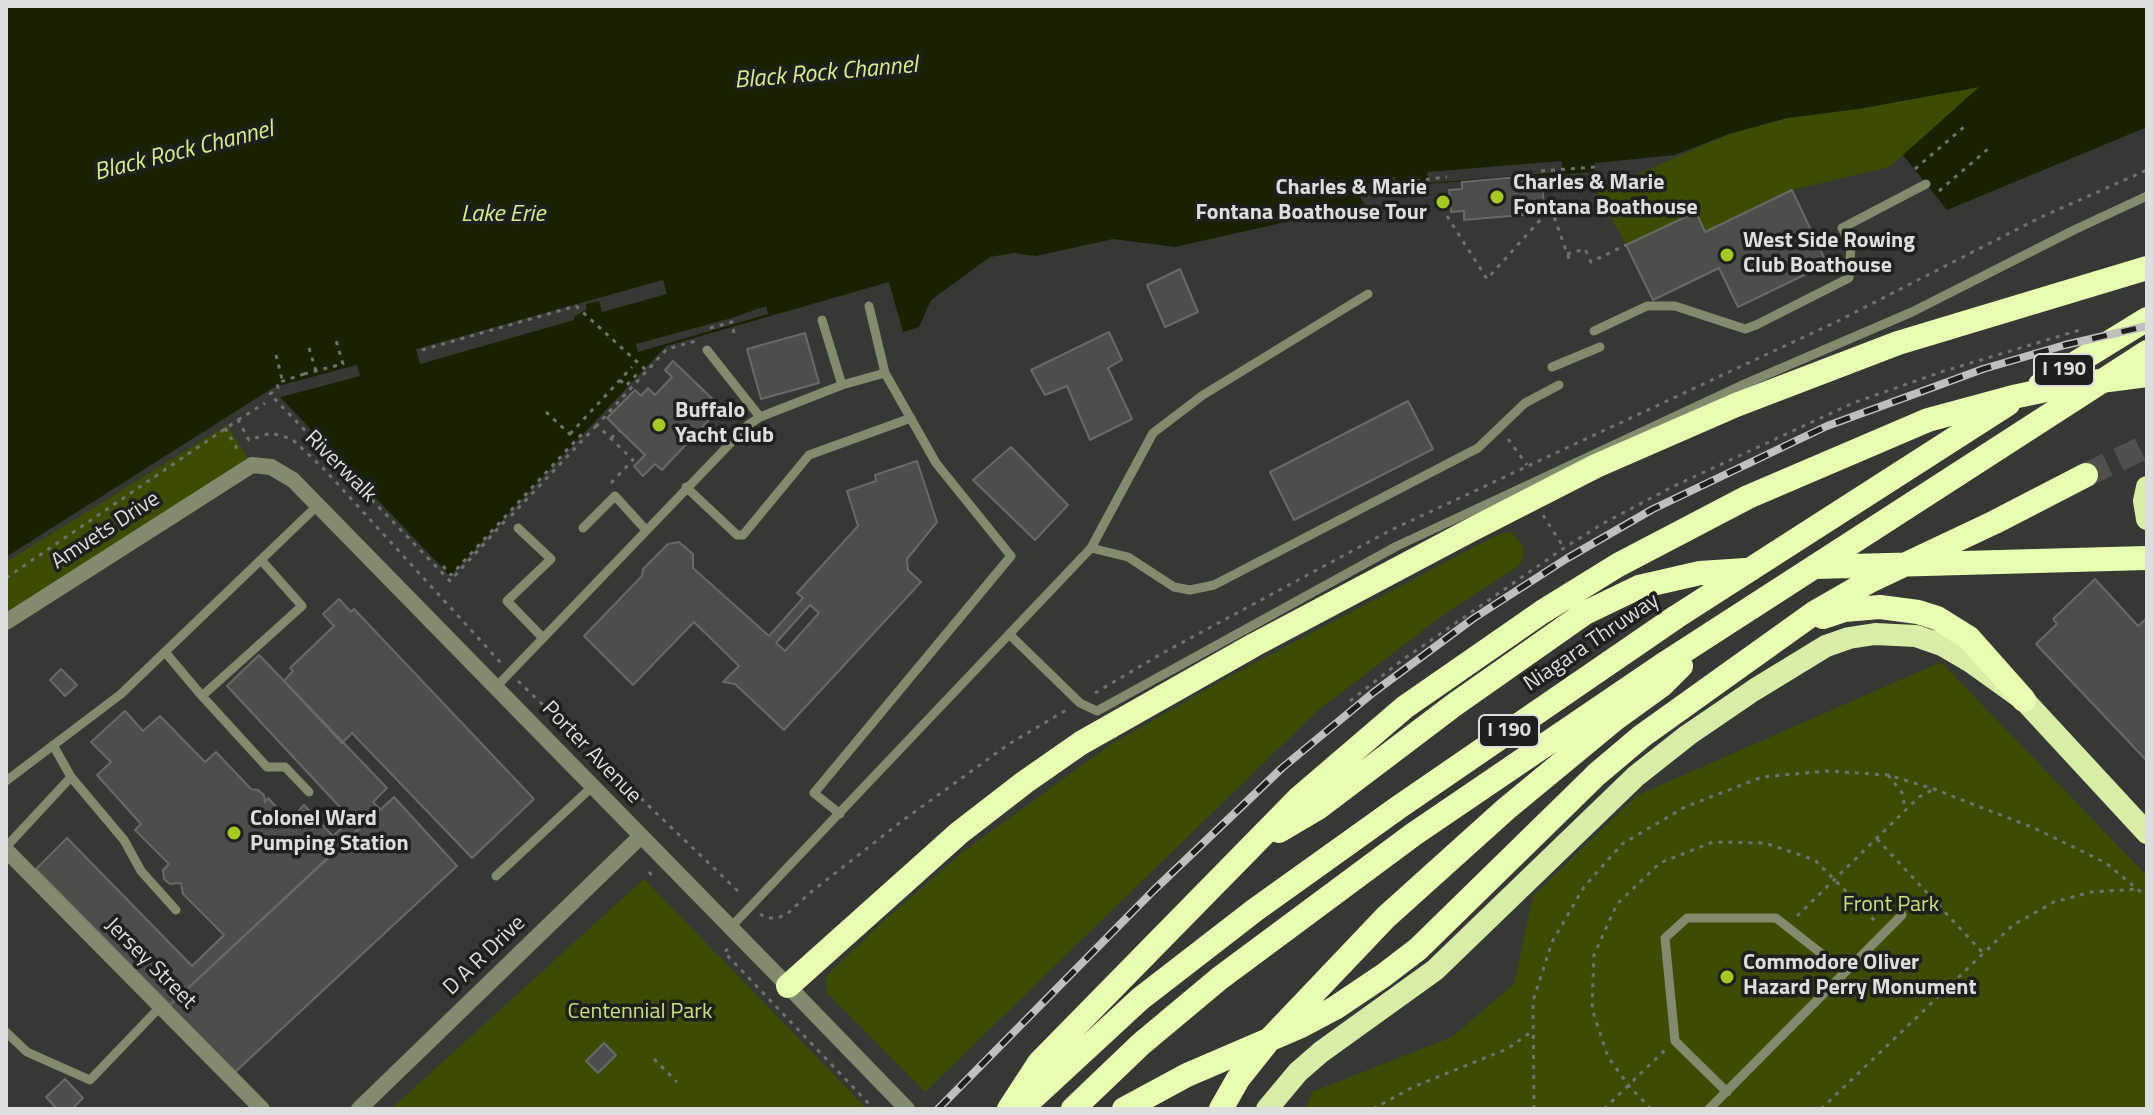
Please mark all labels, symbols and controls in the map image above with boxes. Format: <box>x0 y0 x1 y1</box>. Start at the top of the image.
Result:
water label: Black Rock Channel <box>733 52 919 96</box>
water label: Black Rock Channel <box>91 116 277 188</box>
place label: Charles & Marie Fontana Boathouse <box>1513 171 1698 222</box>
place label: Charles & Marie Fontana Boathouse Tour <box>1195 176 1427 228</box>
marker: Charles & Marie Fontana Boathouse <box>1488 188 1506 206</box>
marker: Charles & Marie Fontana Boathouse Tour <box>1434 193 1452 211</box>
water label: Lake Erie <box>461 201 545 229</box>
place label: West Side Rowing Club Boathouse <box>1743 229 1915 280</box>
marker: West Side Rowing Club Boathouse <box>1718 246 1736 264</box>
road number: I 190 <box>2034 354 2094 386</box>
place label: Buffalo Yacht Club <box>675 399 774 450</box>
marker: Buffalo Yacht Club <box>650 416 668 434</box>
street label: Riverwalk <box>299 426 381 508</box>
street label: Amvets Drive <box>47 486 165 576</box>
street label: Niagara Thruway <box>1519 588 1665 698</box>
street label: Porter Avenue <box>536 696 646 810</box>
road number: I 190 <box>1479 715 1539 747</box>
place label: Colonel Ward Pumping Station <box>250 807 409 858</box>
marker: Colonel Ward Pumping Station <box>225 824 243 842</box>
park label: Front Park <box>1843 893 1939 919</box>
street label: D A R Drive <box>439 911 531 1001</box>
street label: Jersey Street <box>99 913 201 1015</box>
place label: Commodore Oliver Hazard Perry Monument <box>1743 951 1976 1002</box>
marker: Commodore Oliver Hazard Perry Monument <box>1718 968 1736 986</box>
park label: Centennial Park <box>568 1000 712 1026</box>

